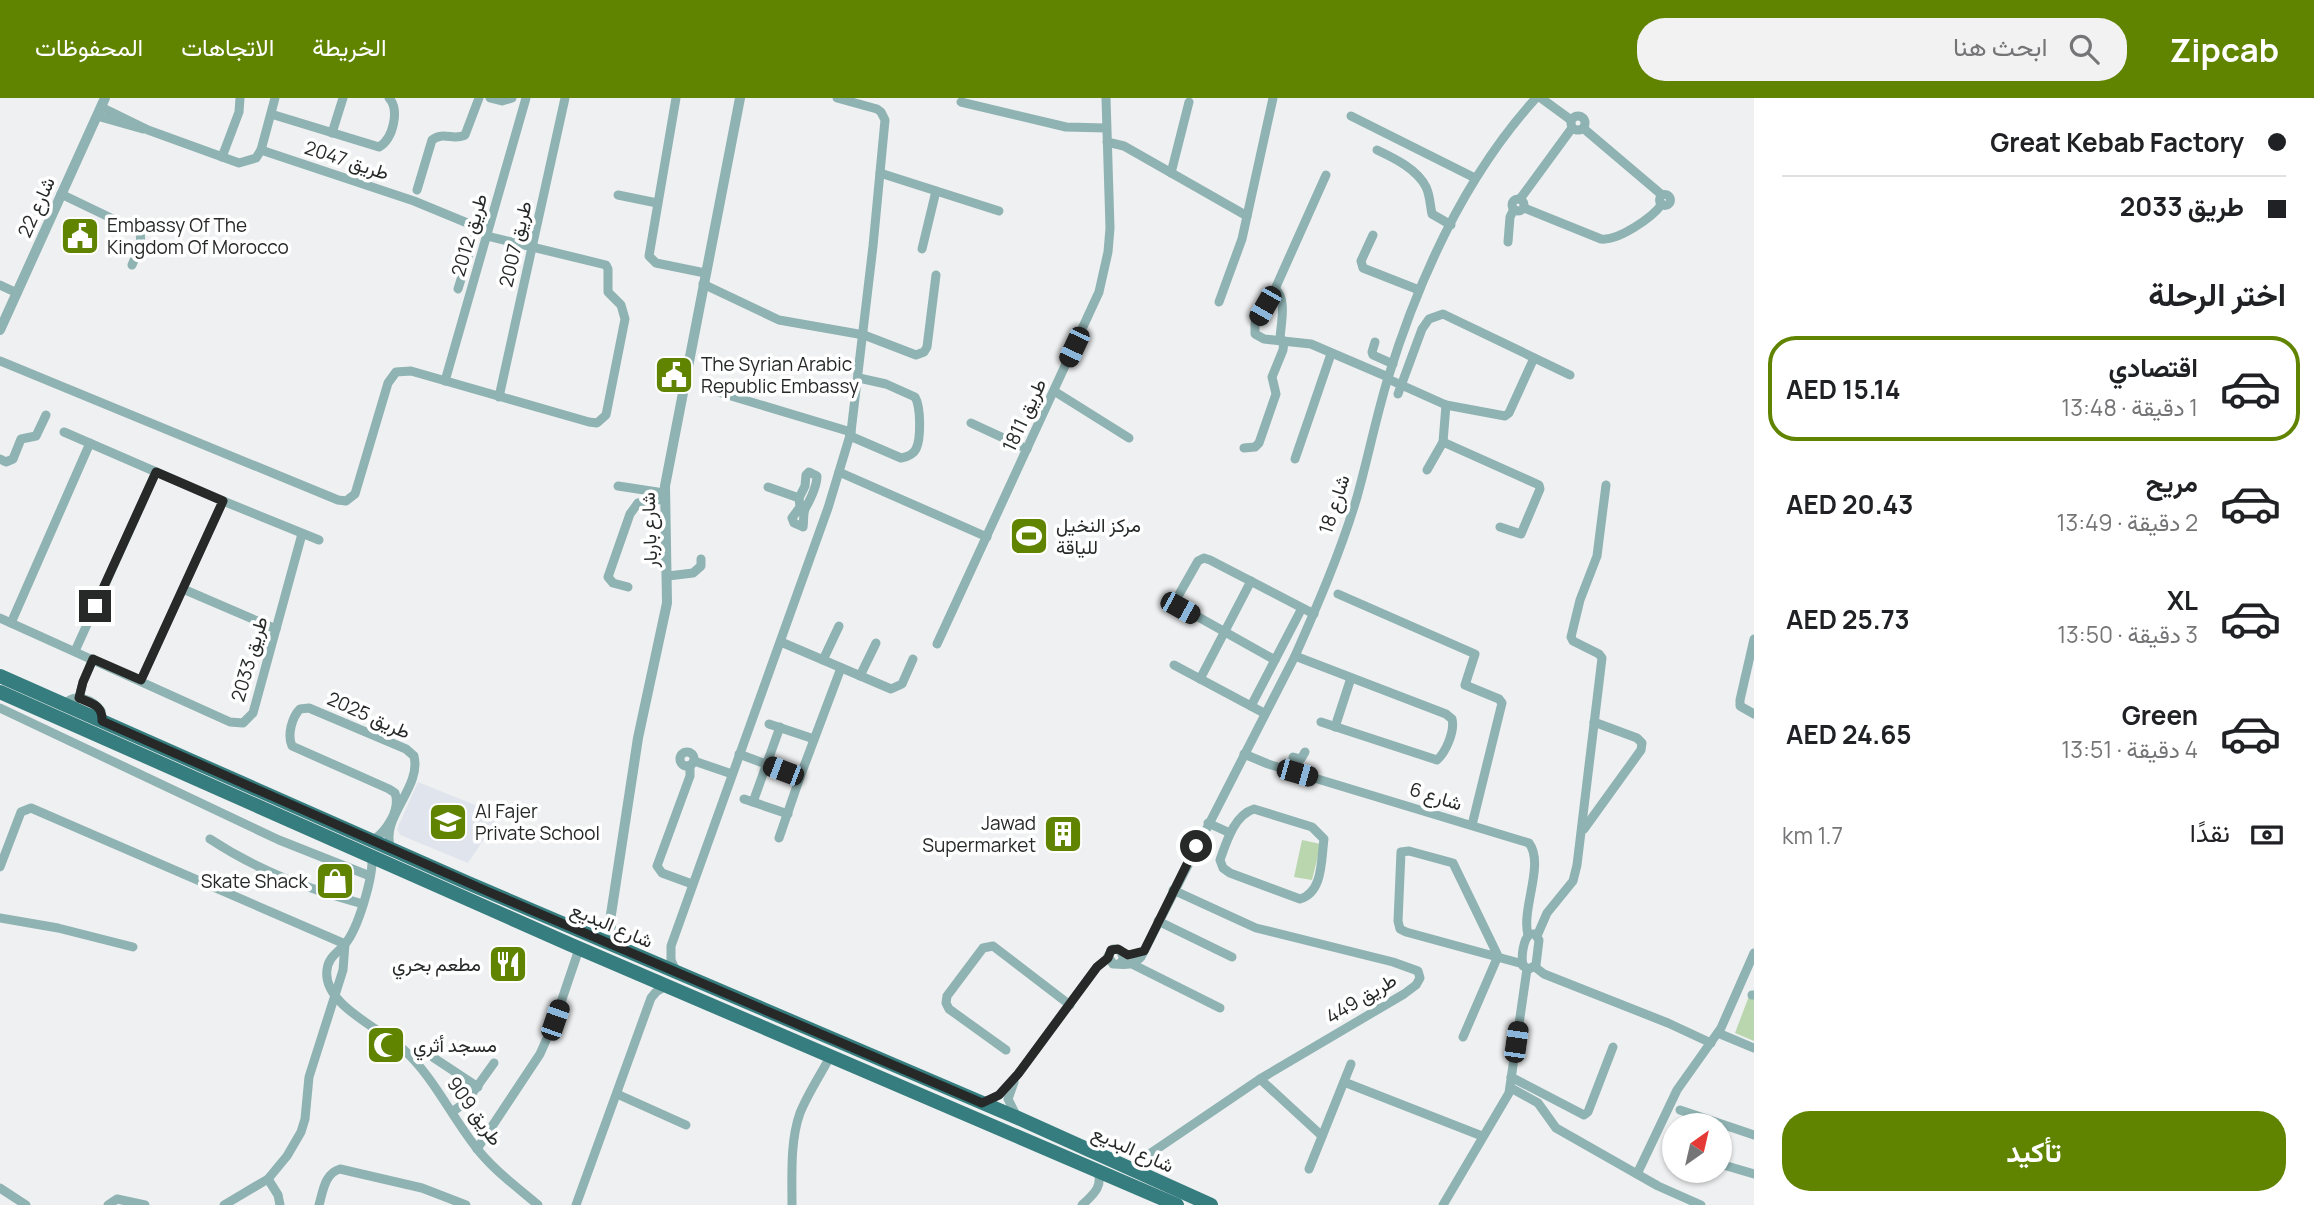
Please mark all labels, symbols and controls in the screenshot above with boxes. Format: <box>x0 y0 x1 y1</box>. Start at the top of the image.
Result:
search box <box>1637 18 2127 81</box>
text: Zipcab <box>2169 27 2279 72</box>
text: ابحث هنا <box>1953 28 2047 64</box>
text: المحفوظات <box>35 30 143 63</box>
text: الاتجاهات <box>181 30 274 63</box>
text: الخريطة <box>312 30 387 63</box>
icon: search <box>2065 30 2103 68</box>
text: Great Kebab Factory <box>1990 124 2244 160</box>
street label: طريق 2047 <box>301 134 393 186</box>
street label: شارع 22 <box>11 173 61 241</box>
text: طريق 2033 <box>2120 188 2244 224</box>
street label: طريق 2012 <box>445 191 493 279</box>
street label: طريق 2007 <box>492 198 538 290</box>
place label: Embassy Of The Kingdom Of Morocco <box>107 212 289 260</box>
public building icon: Embassy Of The Kingdom Of Morocco <box>59 215 101 257</box>
text: اختر الرحلة <box>2148 272 2286 316</box>
car <box>1246 283 1285 329</box>
car <box>1056 324 1093 370</box>
text: اقتصادي <box>2109 349 2198 385</box>
place label: The Syrian Arabic Republic Embassy <box>701 351 859 399</box>
public building icon: The Syrian Arabic Republic Embassy <box>653 354 695 396</box>
icon: car <box>2219 357 2282 420</box>
text: AED 15.14 <box>1786 371 1901 407</box>
street label: طريق 1811 <box>996 374 1052 456</box>
text: 1 دقيقة · 13:48 <box>2061 391 2198 423</box>
text: مريح <box>2146 464 2198 500</box>
street label: شارع 18 <box>1312 471 1356 537</box>
icon: car <box>2219 472 2282 535</box>
text: AED 20.43 <box>1786 486 1913 522</box>
street label: شارع باربار <box>635 492 663 569</box>
text: 2 دقيقة · 13:49 <box>2056 506 2198 538</box>
place label: مركز النخيل للياقة <box>1056 512 1141 560</box>
sports icon: مركز النخيل للياقة <box>1008 515 1050 557</box>
text: XL <box>2167 582 2198 618</box>
icon: car <box>2219 587 2282 650</box>
car <box>1157 589 1204 627</box>
route end <box>79 590 111 622</box>
text: AED 25.73 <box>1786 601 1910 637</box>
street label: طريق 2033 <box>224 613 274 705</box>
text: 3 دقيقة · 13:50 <box>2057 618 2198 650</box>
street label: طريق 2025 <box>323 685 415 745</box>
text: Green <box>2122 697 2198 733</box>
icon: car <box>2219 702 2282 765</box>
text: AED 24.65 <box>1786 716 1912 752</box>
text: 4 دقيقة · 13:51 <box>2061 733 2198 765</box>
car <box>760 754 807 788</box>
car <box>1274 757 1321 789</box>
street label: شارع 6 <box>1406 776 1466 816</box>
place label: Al Fajer Private School <box>475 798 600 846</box>
school or university icon: Al Fajer Private School <box>427 801 469 843</box>
place label: Jawad Supermarket <box>922 810 1036 858</box>
building icon: Jawad Supermarket <box>1042 813 1084 855</box>
text: نقدًا <box>2190 814 2230 850</box>
icon: cash <box>2248 816 2286 854</box>
text: 1.7 km <box>1782 819 1843 851</box>
route start <box>1180 830 1212 862</box>
shop icon: Skate Shack <box>314 860 356 902</box>
place label: Skate Shack <box>201 868 309 894</box>
street label: شارع البديع <box>567 896 657 955</box>
restaurant icon: مطعم بحري <box>487 943 529 985</box>
place label: مطعم بحري <box>392 951 481 980</box>
street label: طريق 449 <box>1321 967 1401 1029</box>
car <box>539 997 572 1043</box>
car <box>1503 1020 1530 1064</box>
mosque icon: مسجد أثري <box>365 1024 407 1066</box>
place label: مسجد أثري <box>413 1032 497 1061</box>
street label: طريق 909 <box>441 1071 509 1151</box>
button: تأكيد <box>1782 1111 2286 1191</box>
north arrow <box>1662 1113 1732 1183</box>
map controls <box>1662 1113 1732 1183</box>
street label: شارع البديع <box>1088 1119 1178 1179</box>

